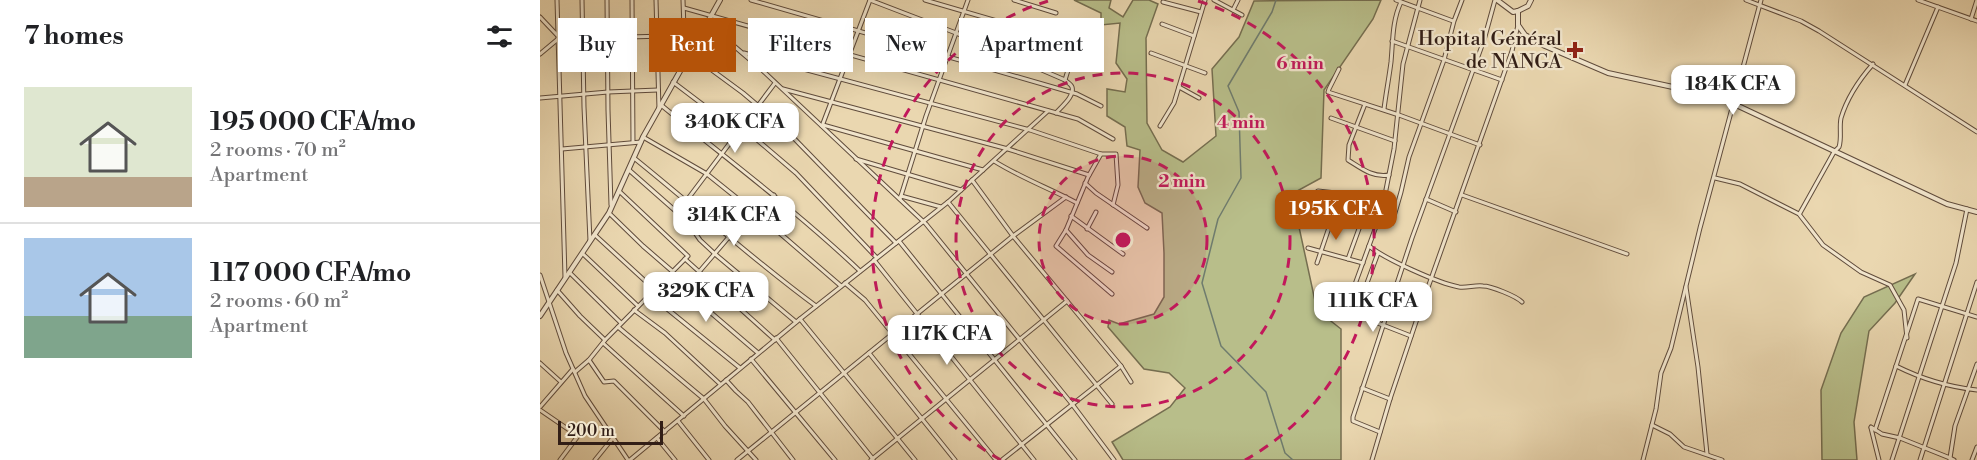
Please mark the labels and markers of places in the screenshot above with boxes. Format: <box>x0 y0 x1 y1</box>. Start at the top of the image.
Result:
place label: Hopital Général de NANGA <box>1418 27 1563 75</box>
marker: Hopital Général de NANGA <box>1566 41 1584 59</box>
pin: 184K CFA <box>1671 65 1795 116</box>
pin: 340K CFA <box>673 103 797 154</box>
pin: 195K CFA <box>1274 190 1398 241</box>
pin: 314K CFA <box>672 196 796 247</box>
centre of rings <box>1113 230 1133 250</box>
pin: 329K CFA <box>644 272 768 323</box>
pin: 111K CFA <box>1311 282 1435 333</box>
pin: 117K CFA <box>885 315 1009 366</box>

